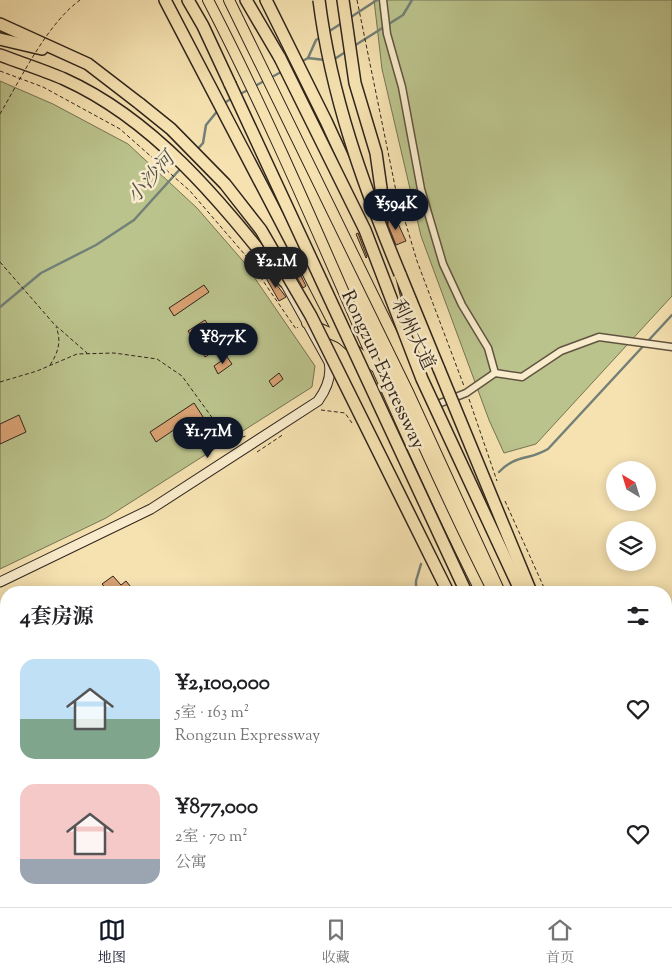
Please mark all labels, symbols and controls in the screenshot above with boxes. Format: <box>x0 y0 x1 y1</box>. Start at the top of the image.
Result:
water label: 小沙河 <box>121 145 185 211</box>
pin: ¥594K <box>361 188 431 231</box>
text: ¥594K <box>374 193 418 216</box>
pin: ¥2.1M <box>241 246 311 289</box>
text: ¥2.1M <box>255 251 297 274</box>
street label: Rongzun Expressway <box>333 286 431 454</box>
street label: 利州大道 <box>383 295 441 375</box>
pin: ¥877K <box>188 322 258 365</box>
text: ¥877K <box>200 327 246 350</box>
pin: ¥1.71M <box>167 416 249 459</box>
text: ¥1.71M <box>184 421 232 444</box>
north arrow <box>606 461 656 511</box>
map controls <box>606 461 656 571</box>
button: layers <box>606 521 656 571</box>
icon: filters <box>624 602 652 630</box>
text: 4套房源 <box>20 603 94 633</box>
text: ¥2,100,000 <box>175 669 270 699</box>
icon: home <box>60 679 120 739</box>
icon: heart <box>624 695 652 723</box>
text: 5室 · 163 m² <box>175 702 249 725</box>
text: Rongzun Expressway <box>175 725 320 748</box>
text: ¥877,000 <box>175 793 258 823</box>
icon: home <box>60 804 120 864</box>
icon: heart <box>624 820 652 848</box>
text: 2室 · 70 m² <box>175 826 248 849</box>
text: 公寓 <box>175 852 207 875</box>
tab: 地图 <box>98 916 126 969</box>
tab: 收藏 <box>322 916 350 969</box>
tab: 首页 <box>546 916 574 969</box>

